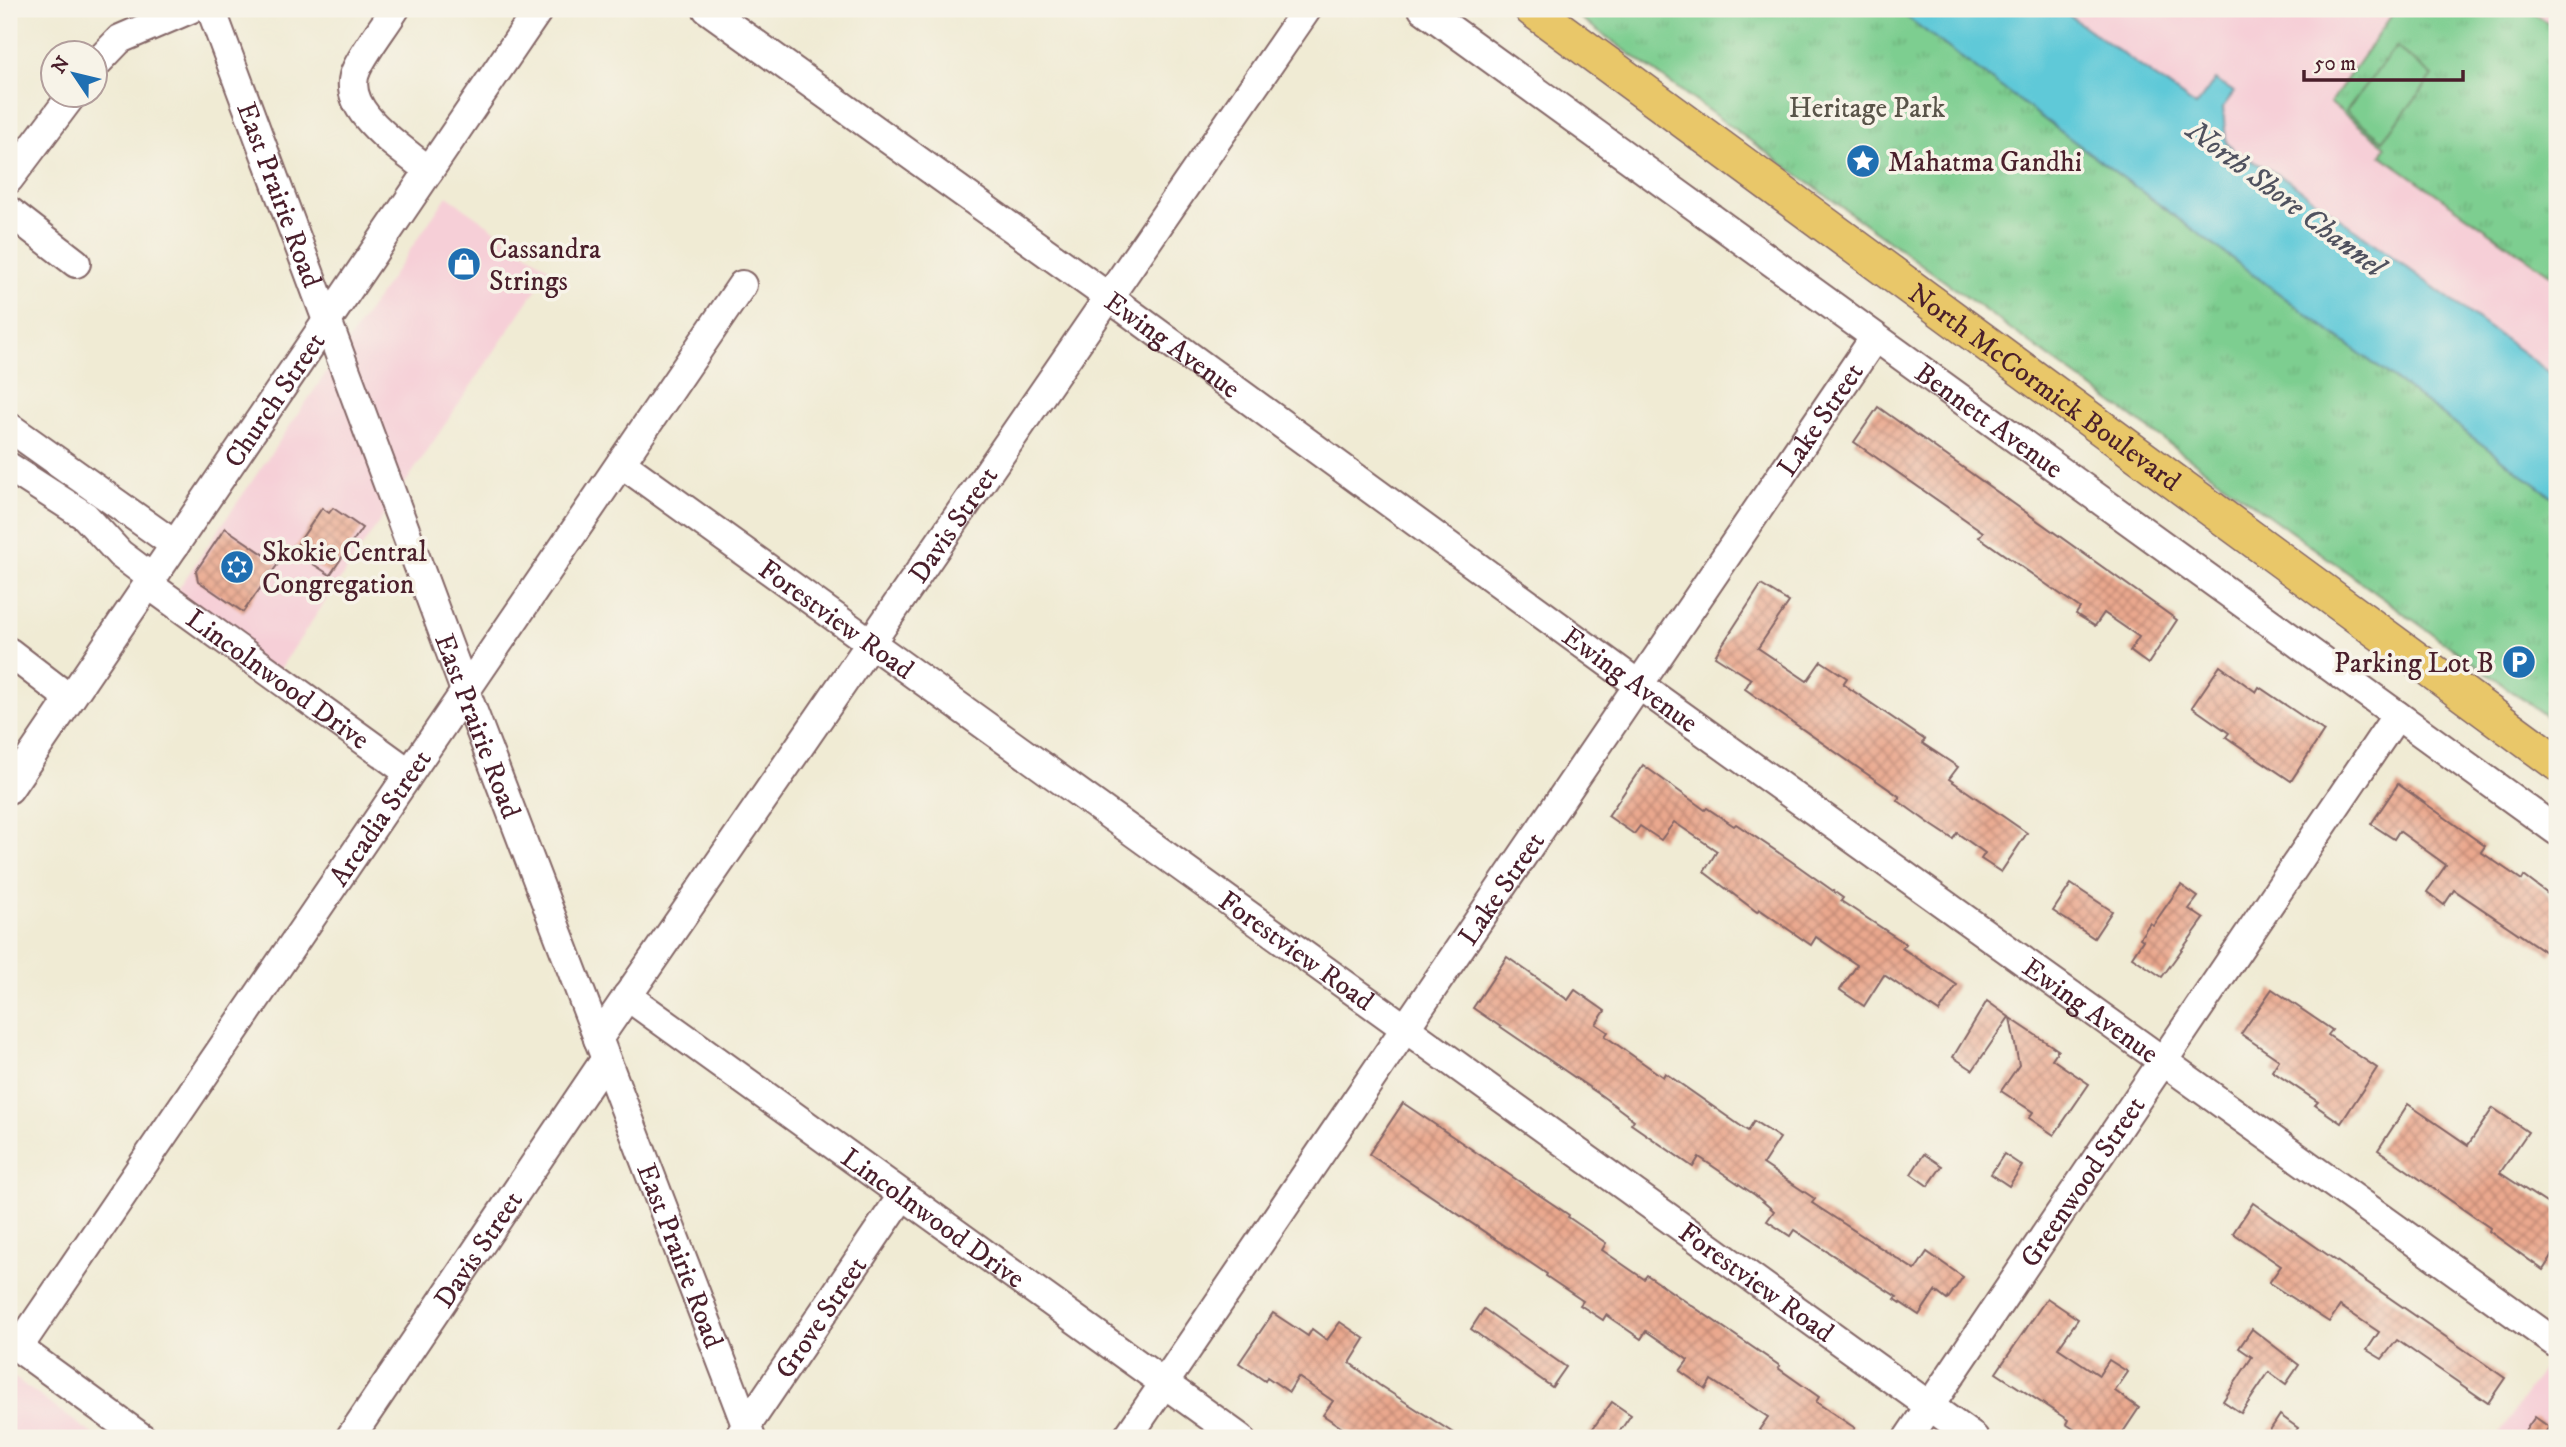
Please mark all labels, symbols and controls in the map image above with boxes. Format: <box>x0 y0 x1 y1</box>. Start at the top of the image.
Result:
north arrow <box>38 38 108 108</box>
scale bar <box>2304 38 2463 82</box>
text: 50 m <box>2314 51 2356 77</box>
text: N <box>47 52 75 78</box>
park label: Heritage Park <box>1789 91 1945 126</box>
street label: East Prairie Road <box>228 98 329 293</box>
water label: North Shore Channel <box>2177 111 2394 288</box>
place icon: Mahatma Gandhi <box>1844 142 1882 180</box>
place label: Mahatma Gandhi <box>1888 145 2082 180</box>
place label: Cassandra Strings <box>489 232 601 299</box>
shop icon: Cassandra Strings <box>445 245 483 283</box>
street label: North McCormick Boulevard <box>1901 276 2187 499</box>
street label: Ewing Avenue <box>1097 284 1247 407</box>
street label: Church Street <box>217 326 333 475</box>
street label: Lake Street <box>1770 356 1871 483</box>
street label: Bennett Avenue <box>1908 356 2070 487</box>
street label: Davis Street <box>901 460 1006 590</box>
place label: Skokie Central Congregation <box>262 535 427 602</box>
synagogue icon: Skokie Central Congregation <box>218 548 256 586</box>
street label: Forestview Road <box>751 552 920 687</box>
street label: Lincolnwood Drive <box>179 602 376 758</box>
street label: Ewing Avenue <box>1555 619 1705 741</box>
street label: East Prairie Road <box>426 629 528 824</box>
parking icon: Parking Lot B <box>2500 643 2538 681</box>
place label: Parking Lot B <box>2334 646 2494 681</box>
street label: Arcadia Street <box>322 743 439 893</box>
street label: Lake Street <box>1451 825 1553 952</box>
street label: Forestview Road <box>1211 883 1380 1019</box>
street label: Ewing Avenue <box>2015 950 2165 1072</box>
street label: Greenwood Street <box>2013 1090 2153 1274</box>
street label: Lincolnwood Drive <box>834 1140 1031 1296</box>
street label: East Prairie Road <box>628 1158 731 1353</box>
street label: Davis Street <box>427 1185 531 1315</box>
street label: Forestview Road <box>1671 1215 1840 1350</box>
street label: Grove Street <box>768 1250 875 1385</box>

